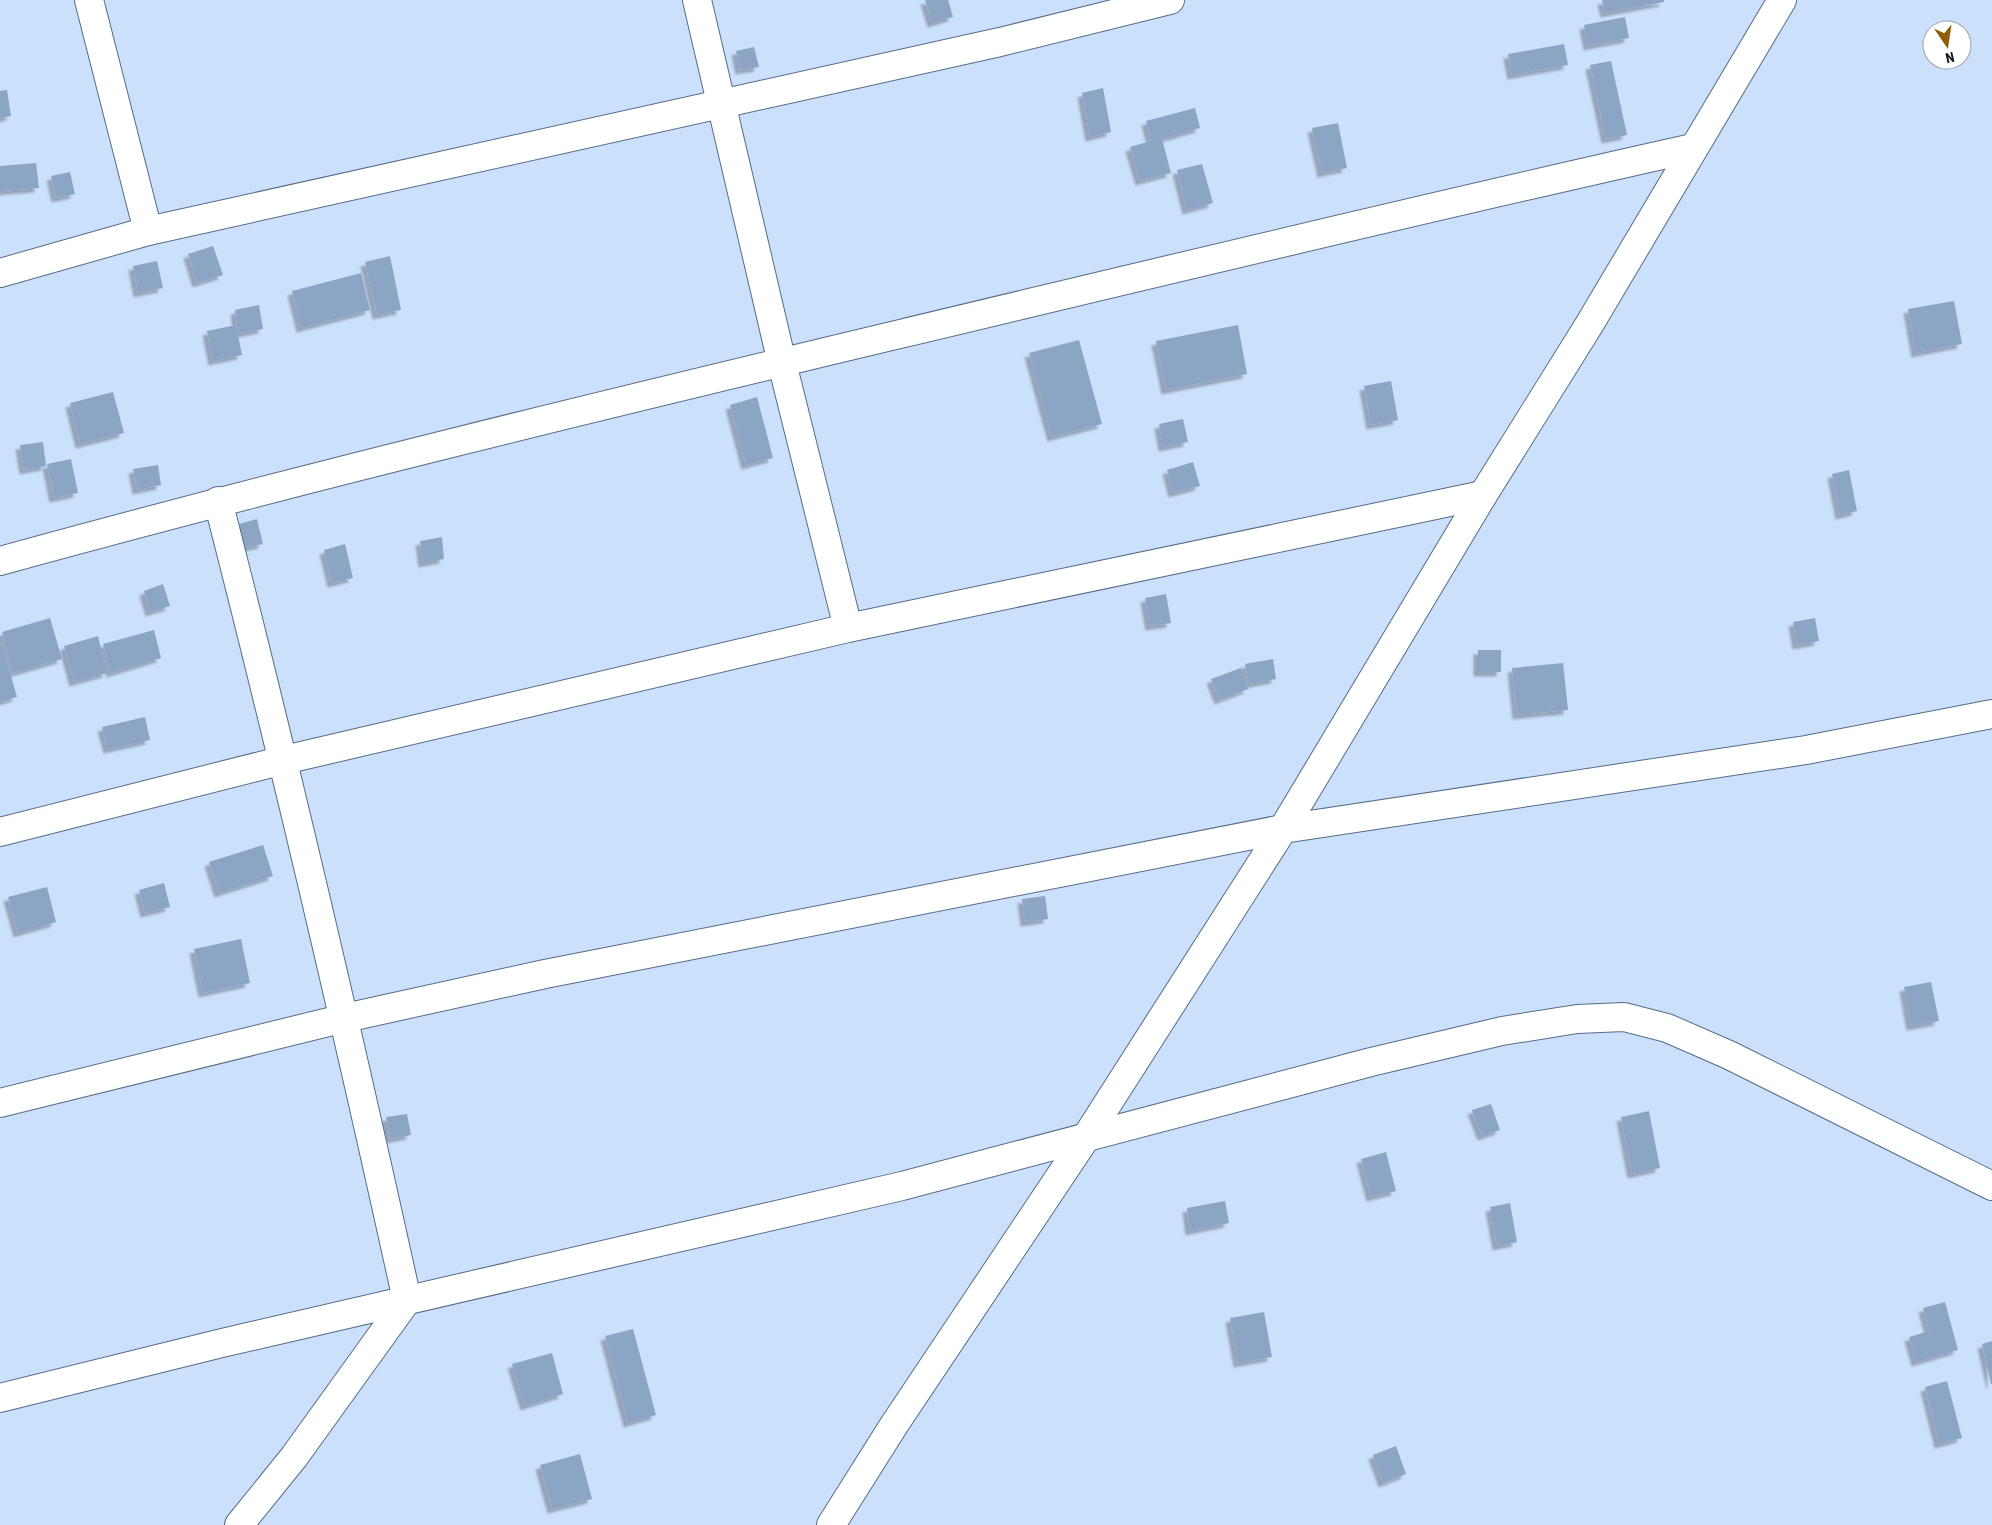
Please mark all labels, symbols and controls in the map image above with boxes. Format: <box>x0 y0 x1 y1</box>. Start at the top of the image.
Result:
north arrow <box>1922 20 1972 70</box>
text: N <box>1944 49 1956 66</box>

